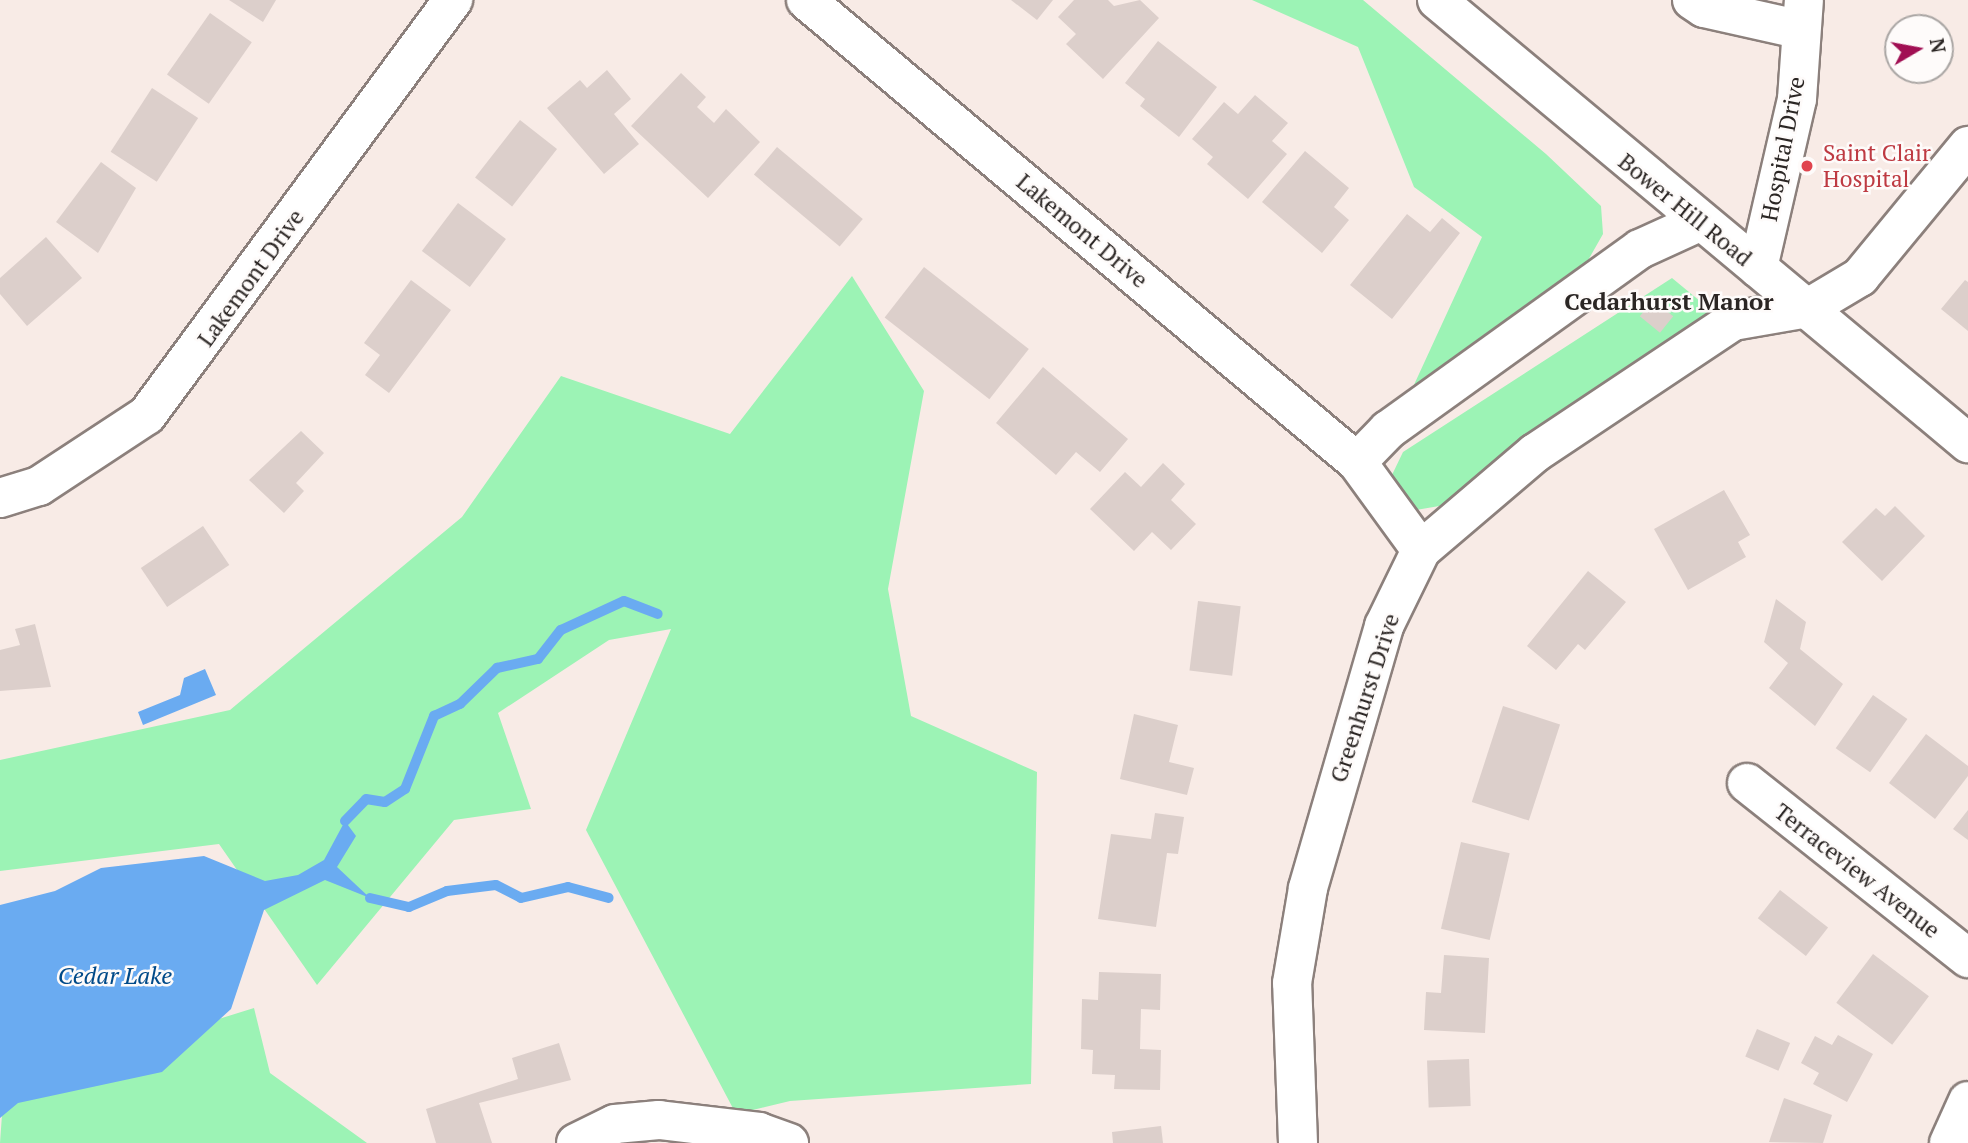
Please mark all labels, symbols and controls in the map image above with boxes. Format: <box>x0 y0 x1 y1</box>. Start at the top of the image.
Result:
north arrow <box>1884 14 1954 84</box>
text: N <box>1925 36 1952 55</box>
street label: Hospital Drive <box>1755 74 1811 224</box>
place label: Saint Clair Hospital <box>1823 139 1931 193</box>
street label: Bower Hill Road <box>1613 148 1757 272</box>
marker: Saint Clair Hospital <box>1797 156 1817 176</box>
street label: Lakemont Drive <box>1011 168 1153 294</box>
street label: Lakemont Drive <box>192 204 310 352</box>
district label: Cedarhurst Manor <box>1564 288 1774 316</box>
street label: Greenhurst Drive <box>1325 610 1405 786</box>
street label: Terraceview Avenue <box>1769 798 1945 944</box>
water label: Cedar Lake <box>58 962 172 990</box>

